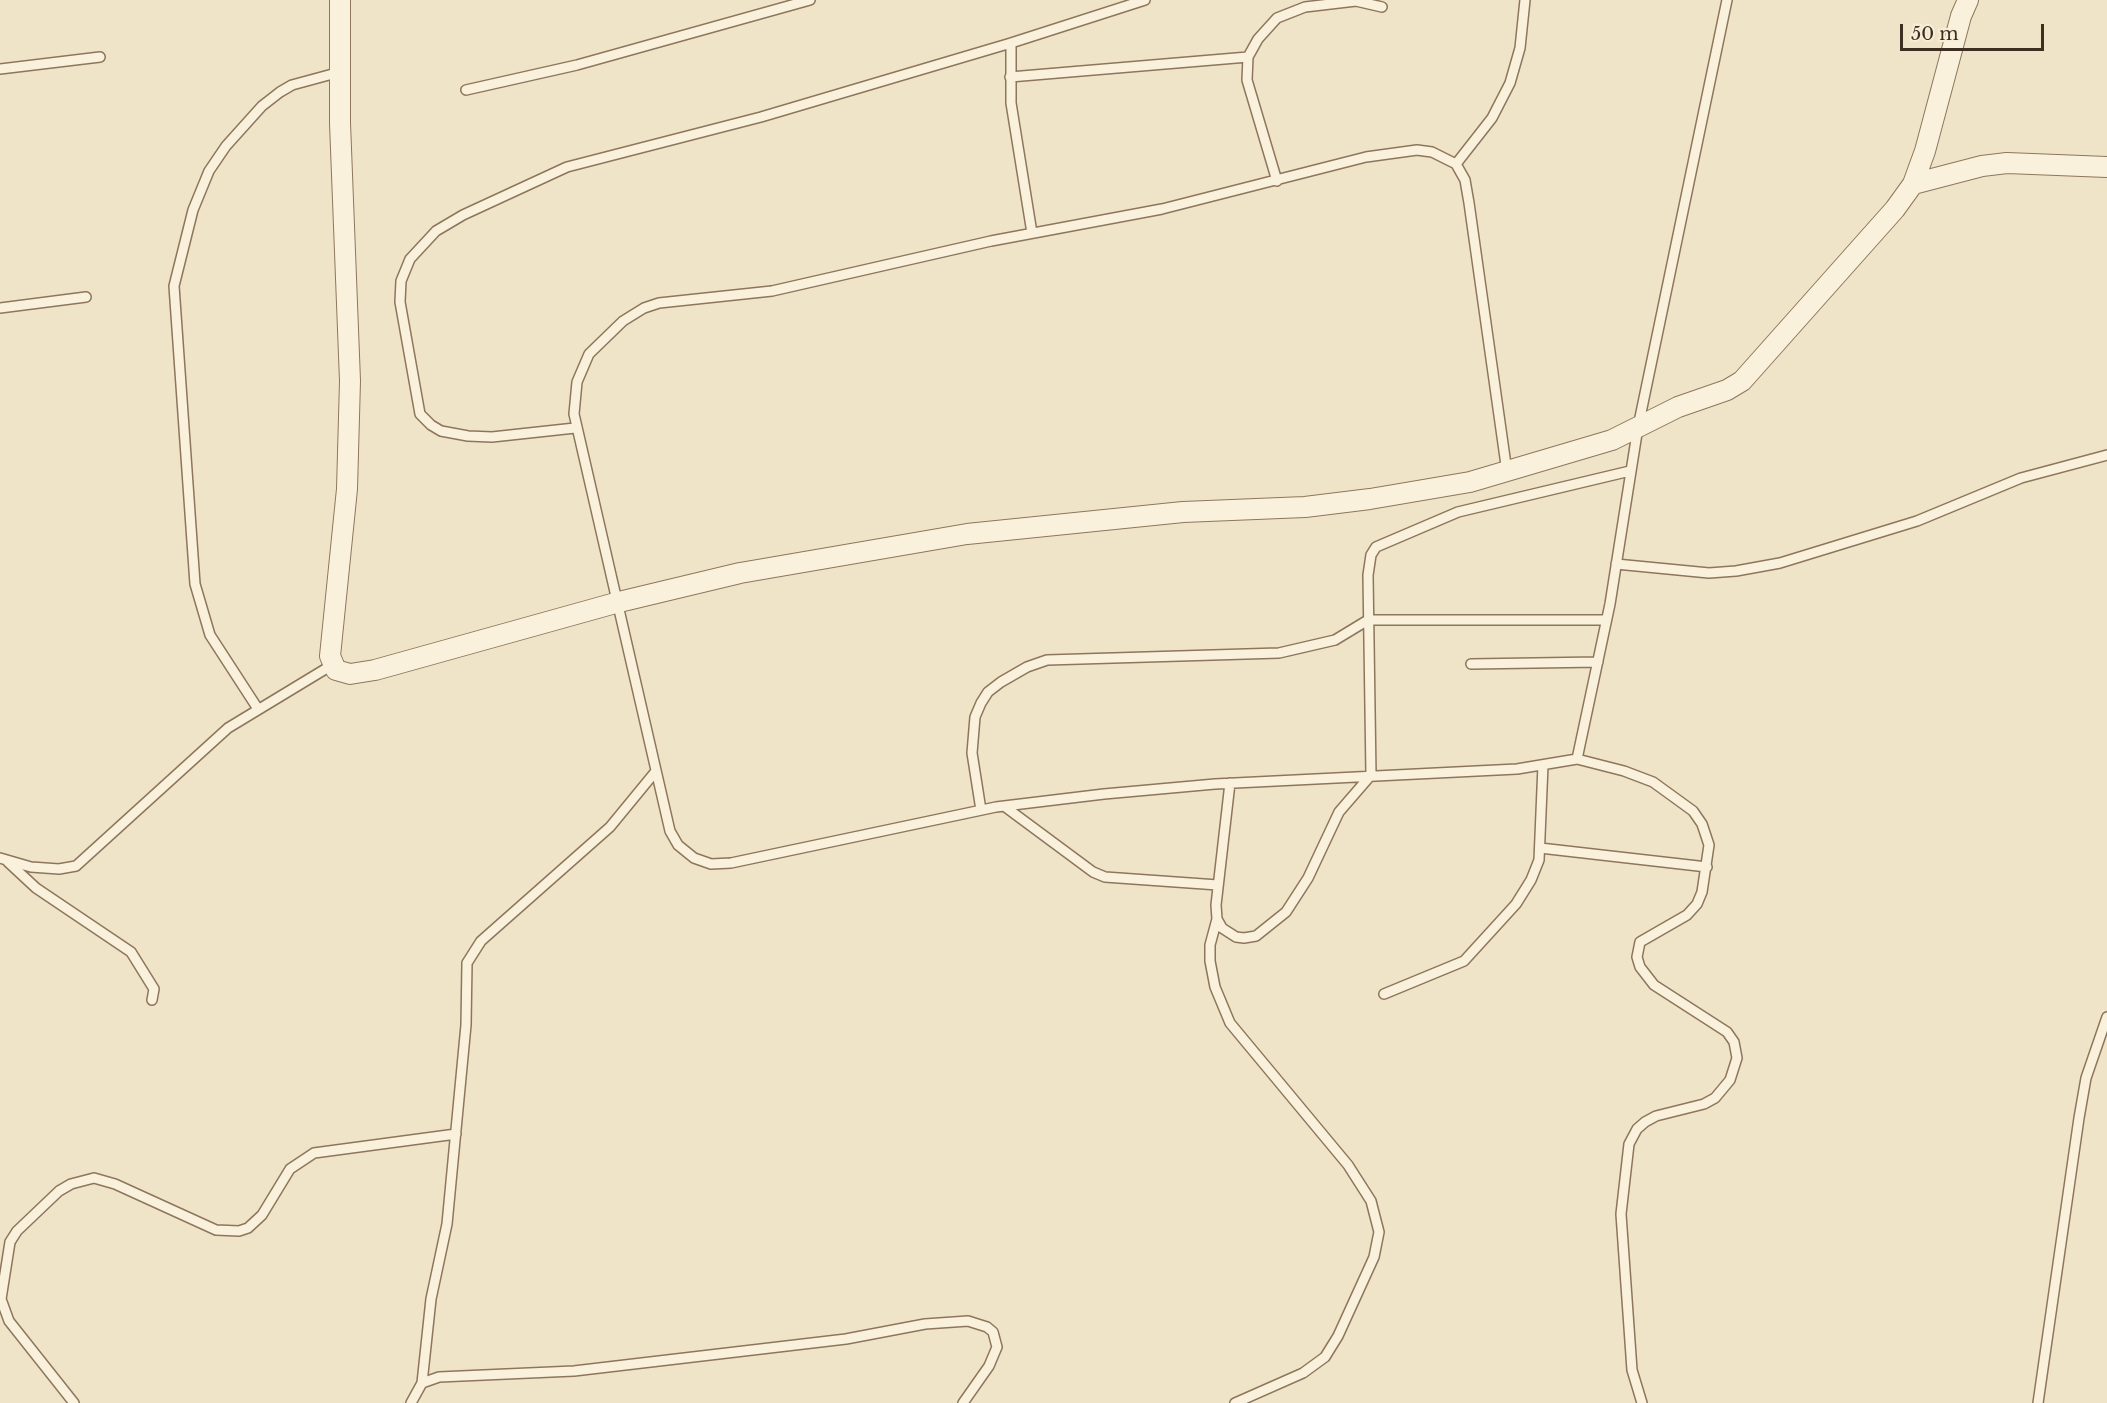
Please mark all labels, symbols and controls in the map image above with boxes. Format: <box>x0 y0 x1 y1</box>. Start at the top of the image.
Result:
scale bar <box>1903 12 2047 50</box>
text: 50 m <box>1911 23 1959 45</box>

